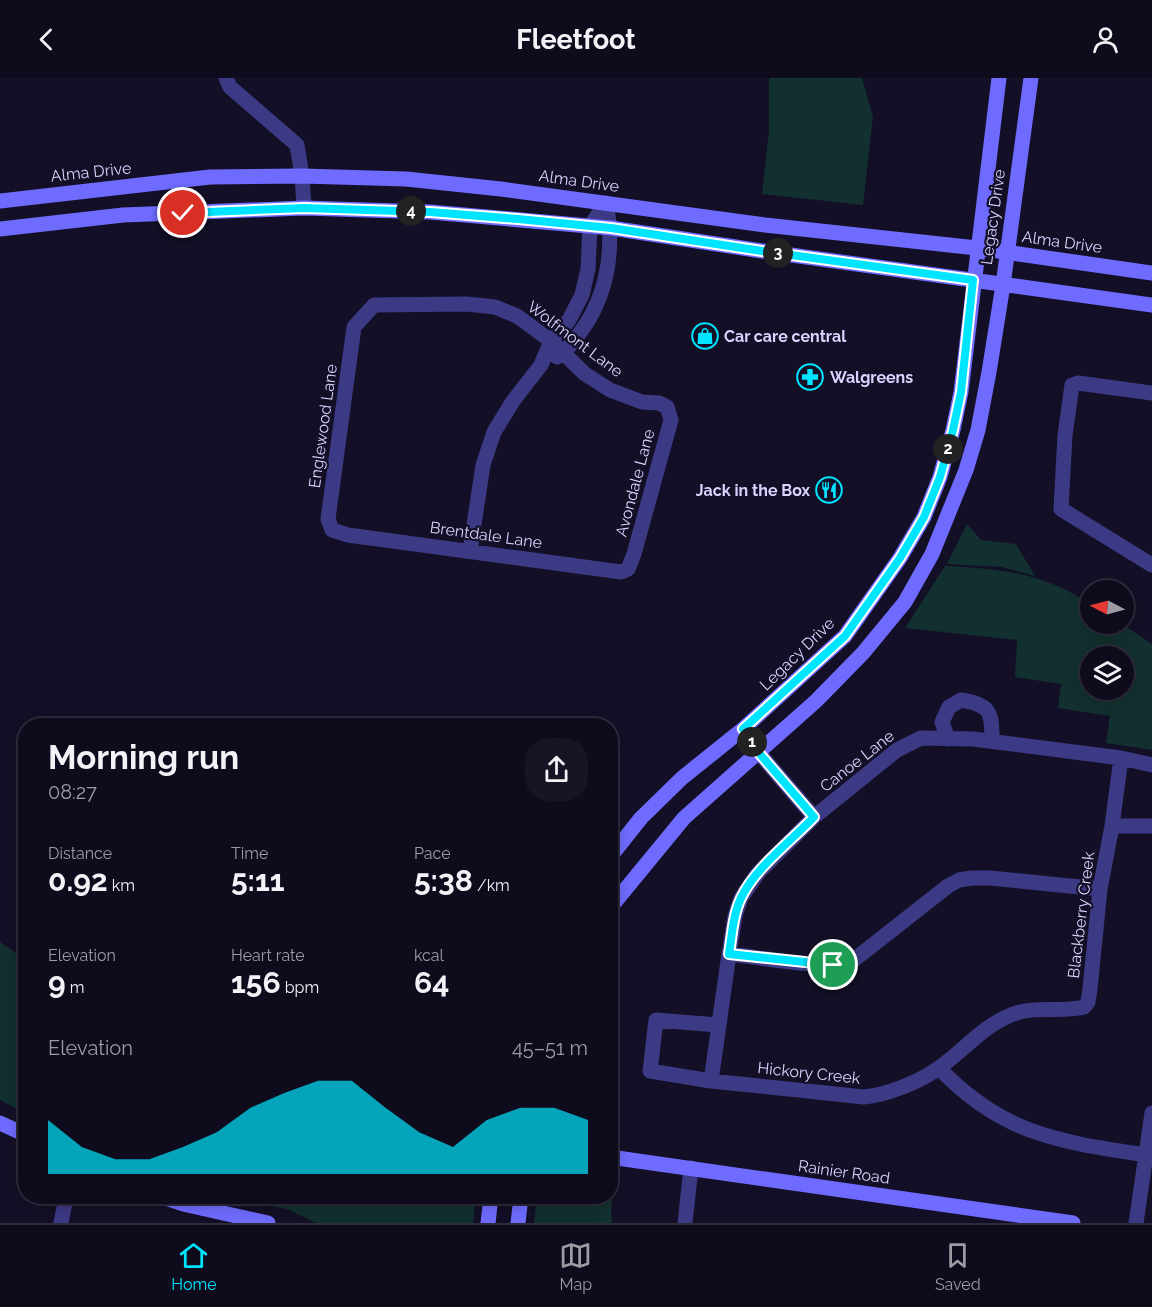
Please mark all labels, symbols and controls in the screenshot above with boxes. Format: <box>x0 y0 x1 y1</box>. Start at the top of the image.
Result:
icon: back <box>30 23 63 56</box>
icon: person <box>1089 23 1122 56</box>
text: Fleetfoot <box>516 24 636 55</box>
street label: Alma Drive <box>50 158 132 186</box>
street label: Alma Drive <box>538 166 620 196</box>
street label: Legacy Drive <box>977 168 1009 266</box>
pin <box>157 187 208 238</box>
icon: check <box>166 196 199 229</box>
pin: 4 <box>396 196 426 226</box>
text: 4 <box>406 201 416 220</box>
street label: Alma Drive <box>1021 227 1103 257</box>
pin: 3 <box>763 238 793 268</box>
text: 3 <box>774 243 782 262</box>
street label: Wolfmont Lane <box>524 297 626 381</box>
shop icon: Car care central <box>690 321 720 351</box>
place label: Car care central <box>724 327 847 346</box>
pharmacy icon: Walgreens <box>795 362 825 392</box>
street label: Englewood Lane <box>305 363 341 489</box>
place label: Walgreens <box>830 368 913 387</box>
street label: Avondale Lane <box>612 427 658 539</box>
pin: 2 <box>933 434 963 464</box>
text: 2 <box>943 439 953 458</box>
restaurant icon: Jack in the Box <box>814 475 844 505</box>
place label: Jack in the Box <box>696 481 811 500</box>
street label: Brentdale Lane <box>429 518 543 552</box>
north arrow <box>1080 580 1134 634</box>
map controls <box>1080 580 1134 700</box>
street label: Legacy Drive <box>756 614 838 694</box>
button: layers <box>1080 646 1134 700</box>
street label: Canoe Lane <box>816 726 898 796</box>
pin: 1 <box>737 727 767 757</box>
text: 1 <box>748 732 756 751</box>
text: Morning run <box>48 738 239 777</box>
button: share <box>525 738 588 801</box>
text: 08:27 <box>48 780 97 804</box>
text: Distance <box>48 844 112 863</box>
text: Time <box>231 844 268 863</box>
text: Pace <box>414 844 451 863</box>
street label: Blackberry Creek <box>1064 850 1098 979</box>
text: 0.92 <box>48 863 108 898</box>
text: 5:11 <box>231 863 285 898</box>
text: 5:38 <box>414 863 473 898</box>
text: km <box>108 876 135 895</box>
text: /km <box>473 876 510 895</box>
pin <box>807 939 858 990</box>
text: Elevation <box>48 946 116 965</box>
text: Heart rate <box>231 946 305 965</box>
text: kcal <box>414 946 444 965</box>
icon: arrive <box>816 948 849 981</box>
text: 9 <box>48 965 66 1000</box>
text: 156 <box>231 965 281 1000</box>
text: 64 <box>414 965 449 1000</box>
text: m <box>66 978 84 997</box>
text: bpm <box>281 978 319 997</box>
text: Elevation <box>48 1036 133 1060</box>
text: 45–51 m <box>512 1036 588 1060</box>
street label: Hickory Creek <box>757 1058 862 1088</box>
street label: Rainier Road <box>797 1156 891 1188</box>
tab: Home <box>171 1239 217 1294</box>
tab: Map <box>559 1239 592 1294</box>
tab: Saved <box>935 1239 981 1294</box>

